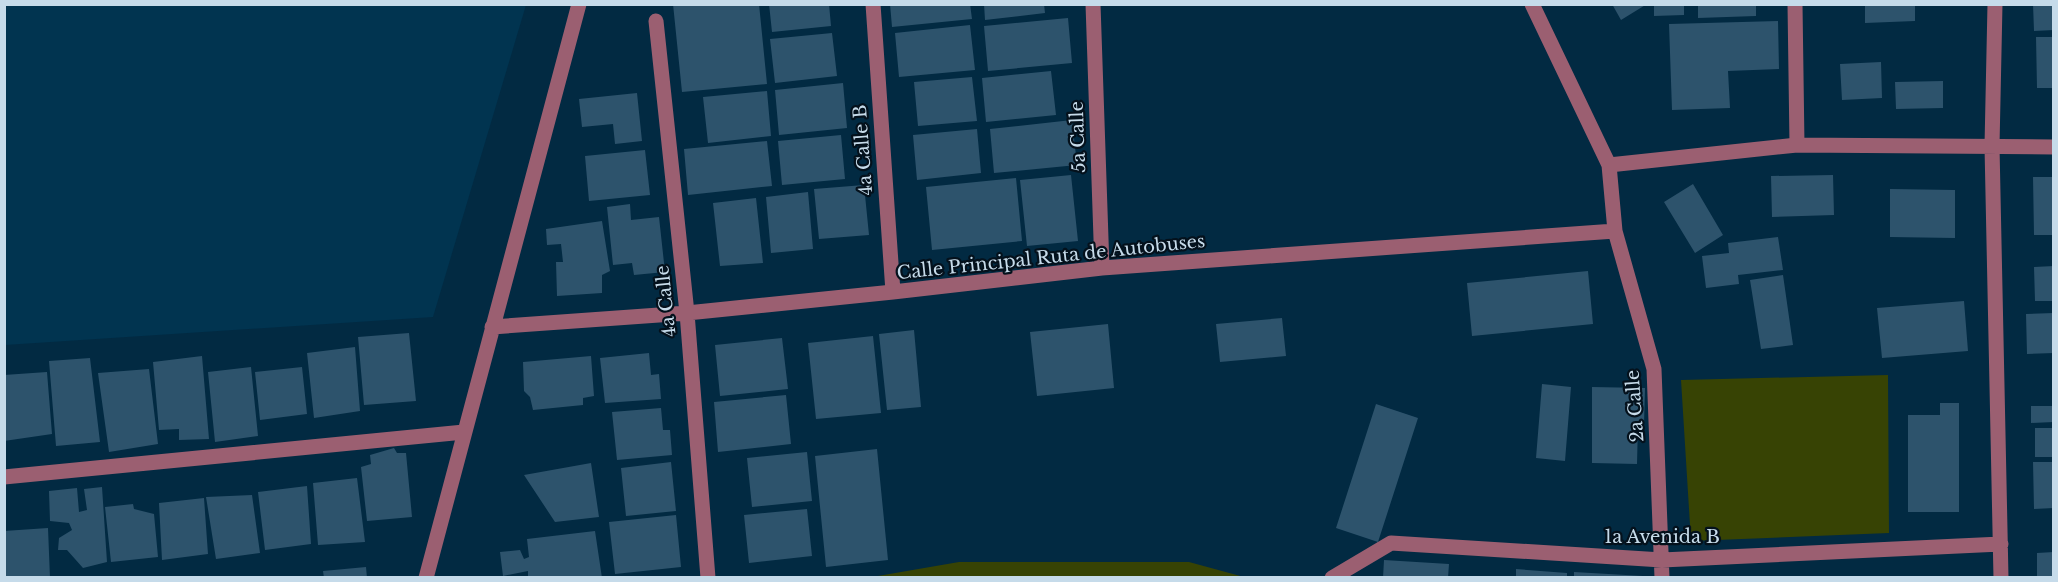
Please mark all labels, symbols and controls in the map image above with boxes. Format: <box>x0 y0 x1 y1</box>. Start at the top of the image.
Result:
street label: 5a Calle <box>1066 101 1090 173</box>
street label: 4a Calle B <box>849 104 877 196</box>
street label: Calle Principal Ruta de Autobuses <box>896 230 1206 284</box>
street label: 4a Calle <box>651 264 681 338</box>
street label: 2a Calle <box>1621 369 1649 443</box>
street label: 1a Avenida B <box>1604 526 1720 548</box>

